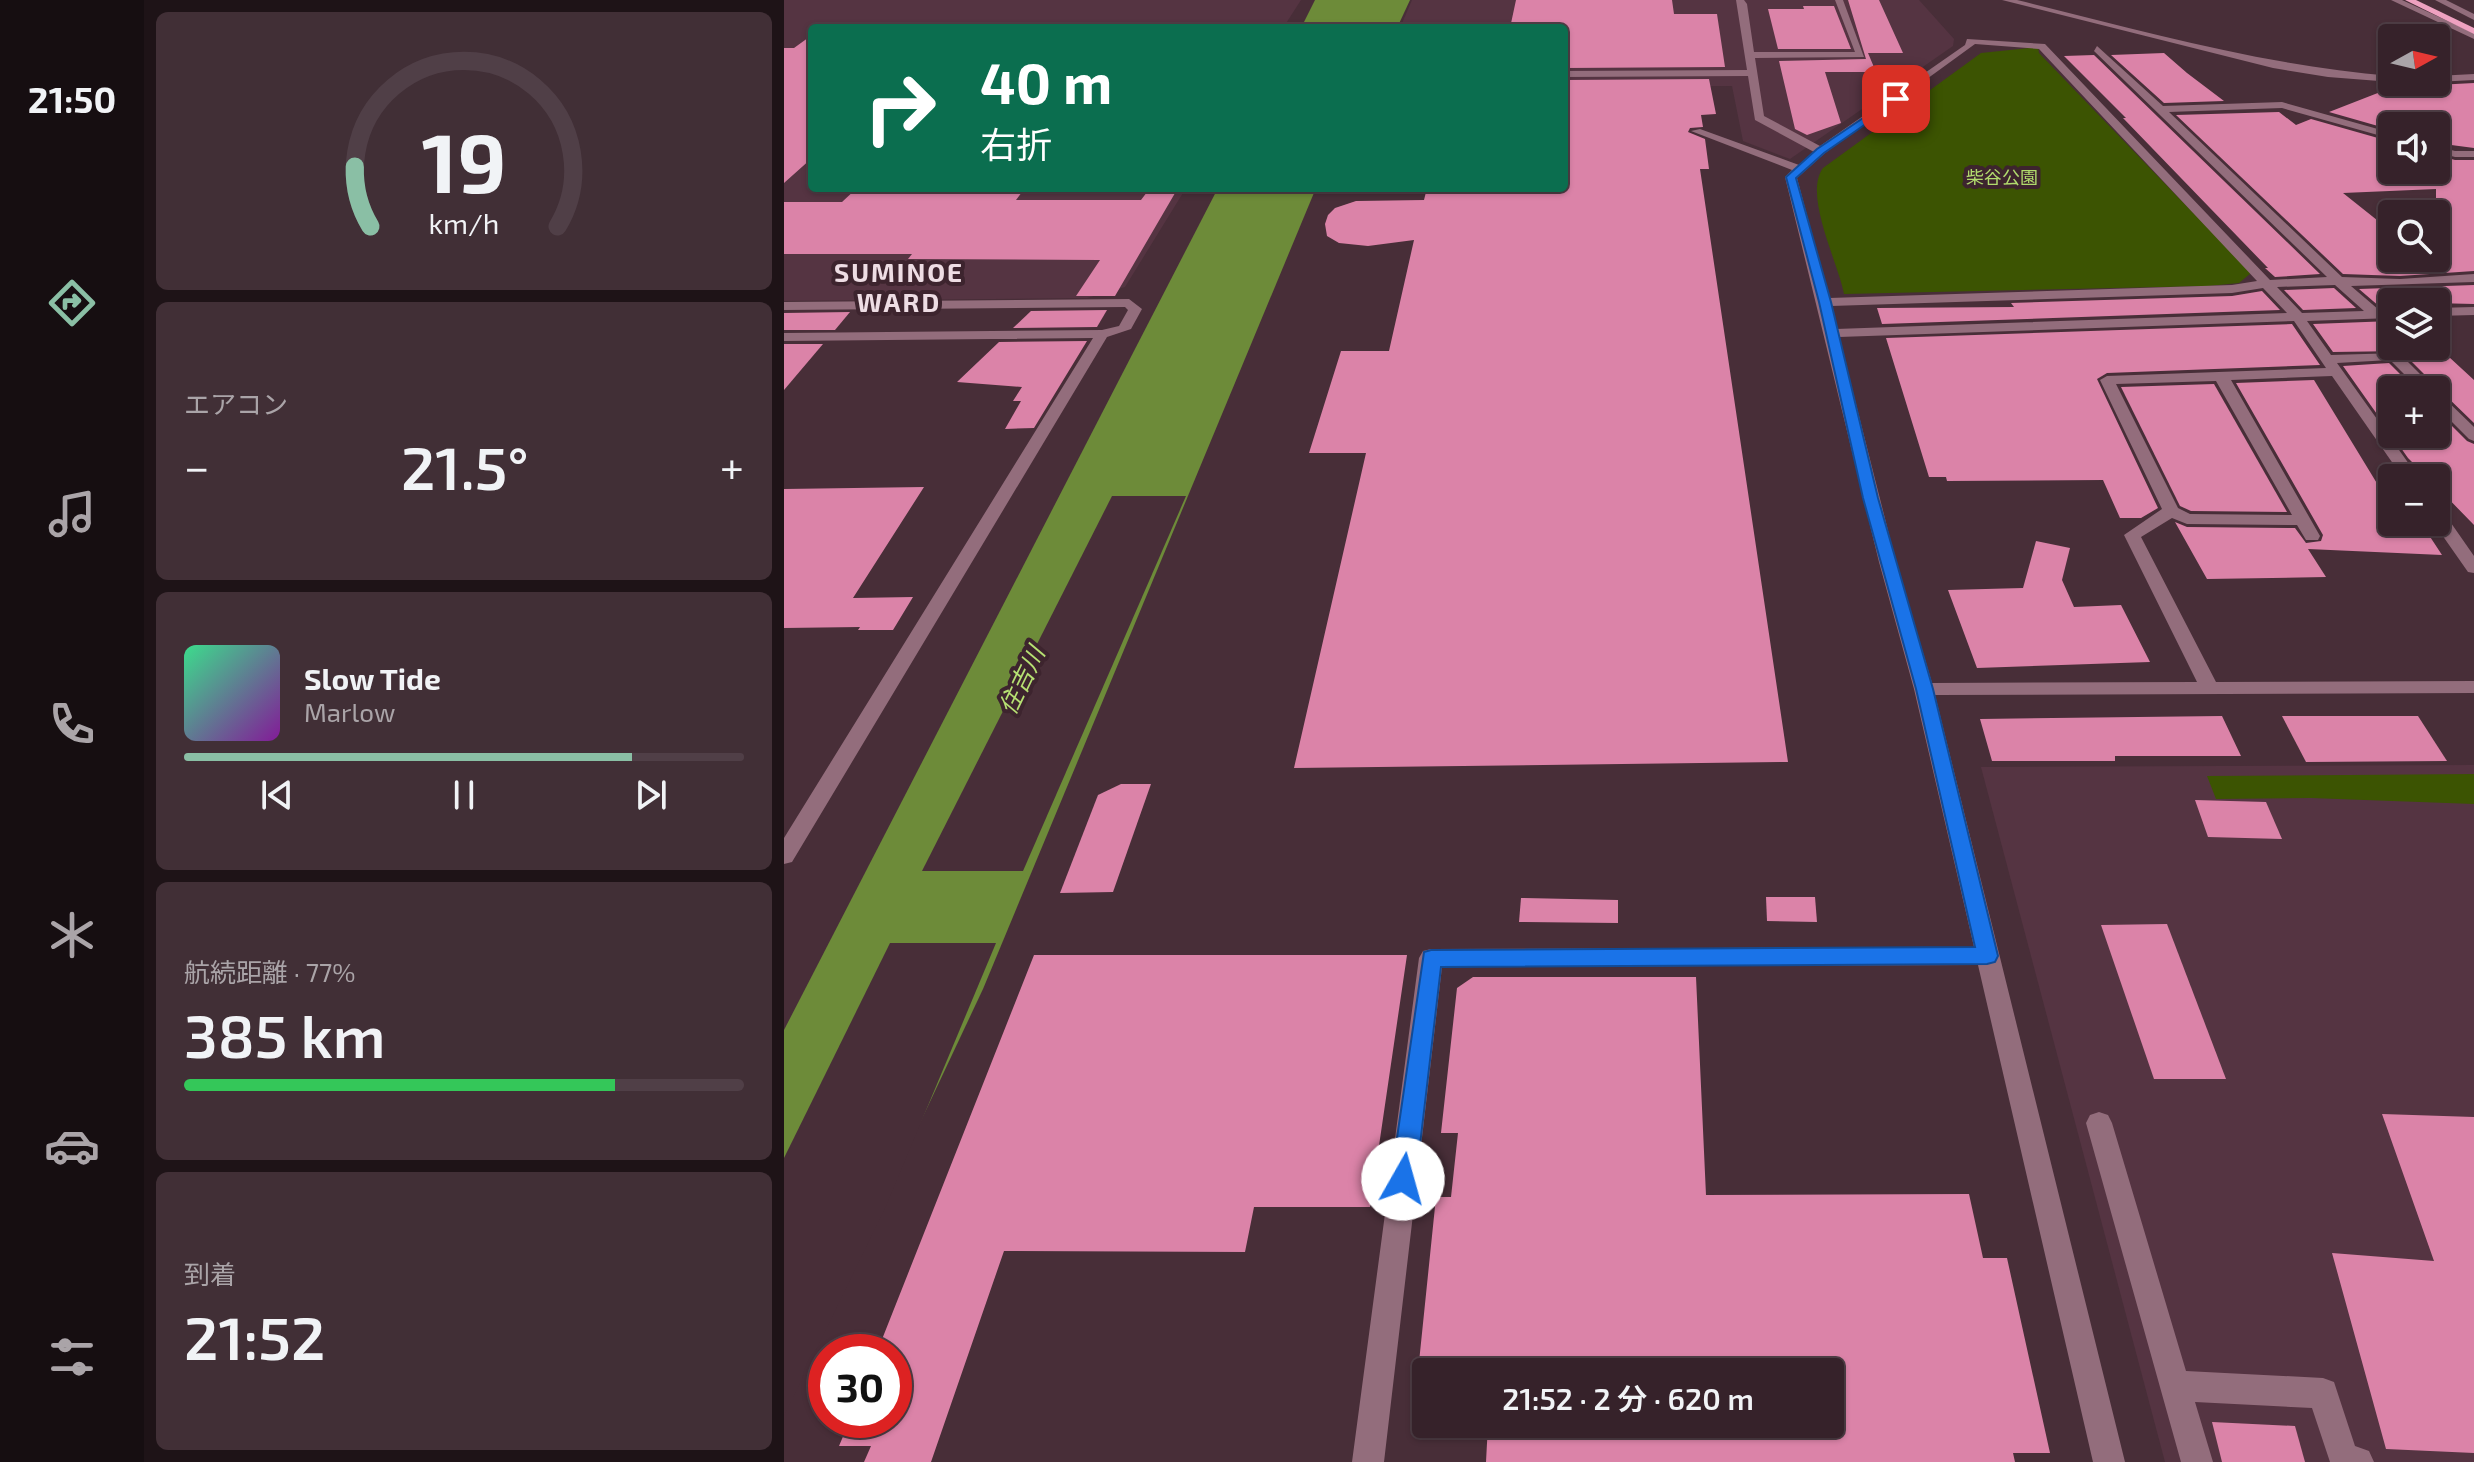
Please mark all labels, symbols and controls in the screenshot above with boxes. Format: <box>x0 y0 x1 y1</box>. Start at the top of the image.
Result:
north arrow <box>2378 24 2450 96</box>
map controls <box>2378 24 2450 536</box>
text: 40 m <box>980 48 1112 115</box>
icon: right <box>848 56 952 160</box>
pin <box>1862 65 1930 133</box>
text: 21:50 <box>28 77 116 120</box>
icon: arrive <box>1874 77 1918 121</box>
text: 19 <box>421 110 507 210</box>
button: sound <box>2378 112 2450 184</box>
text: 右折 <box>980 122 1052 165</box>
park label: 柴谷公園 <box>1966 166 2038 188</box>
button: search <box>2378 200 2450 272</box>
text: km/h <box>429 205 499 240</box>
district label: SUMINOE WARD <box>834 256 964 317</box>
icon: directions <box>44 275 100 331</box>
button: layers <box>2378 288 2450 360</box>
button: + <box>2378 376 2450 448</box>
text: エアコン <box>184 388 288 419</box>
text: 21.5° <box>401 430 529 502</box>
text: − <box>184 439 210 492</box>
text: + <box>720 439 744 492</box>
button: − <box>2378 464 2450 536</box>
icon: music <box>44 486 100 542</box>
water label: 住吉川 <box>992 639 1051 719</box>
text: Slow Tide <box>304 660 441 696</box>
icon: phone <box>44 696 100 752</box>
text: Marlow <box>304 696 395 727</box>
icon: previous <box>255 773 299 817</box>
icon: pause <box>442 773 486 817</box>
icon: next <box>629 773 673 817</box>
icon: climate <box>44 907 100 963</box>
text: 航続距離 · 77% <box>184 956 356 987</box>
text: 385 km <box>184 998 386 1070</box>
icon: car <box>44 1118 100 1174</box>
position arrow <box>1361 1137 1445 1221</box>
text: 到着 <box>184 1258 236 1289</box>
text: 21:52 <box>184 1300 325 1372</box>
icon: filters <box>44 1329 100 1385</box>
speed limit sign: 30 <box>808 1334 912 1438</box>
text: 21:52 · 2 分 · 620 m <box>1502 1380 1754 1416</box>

